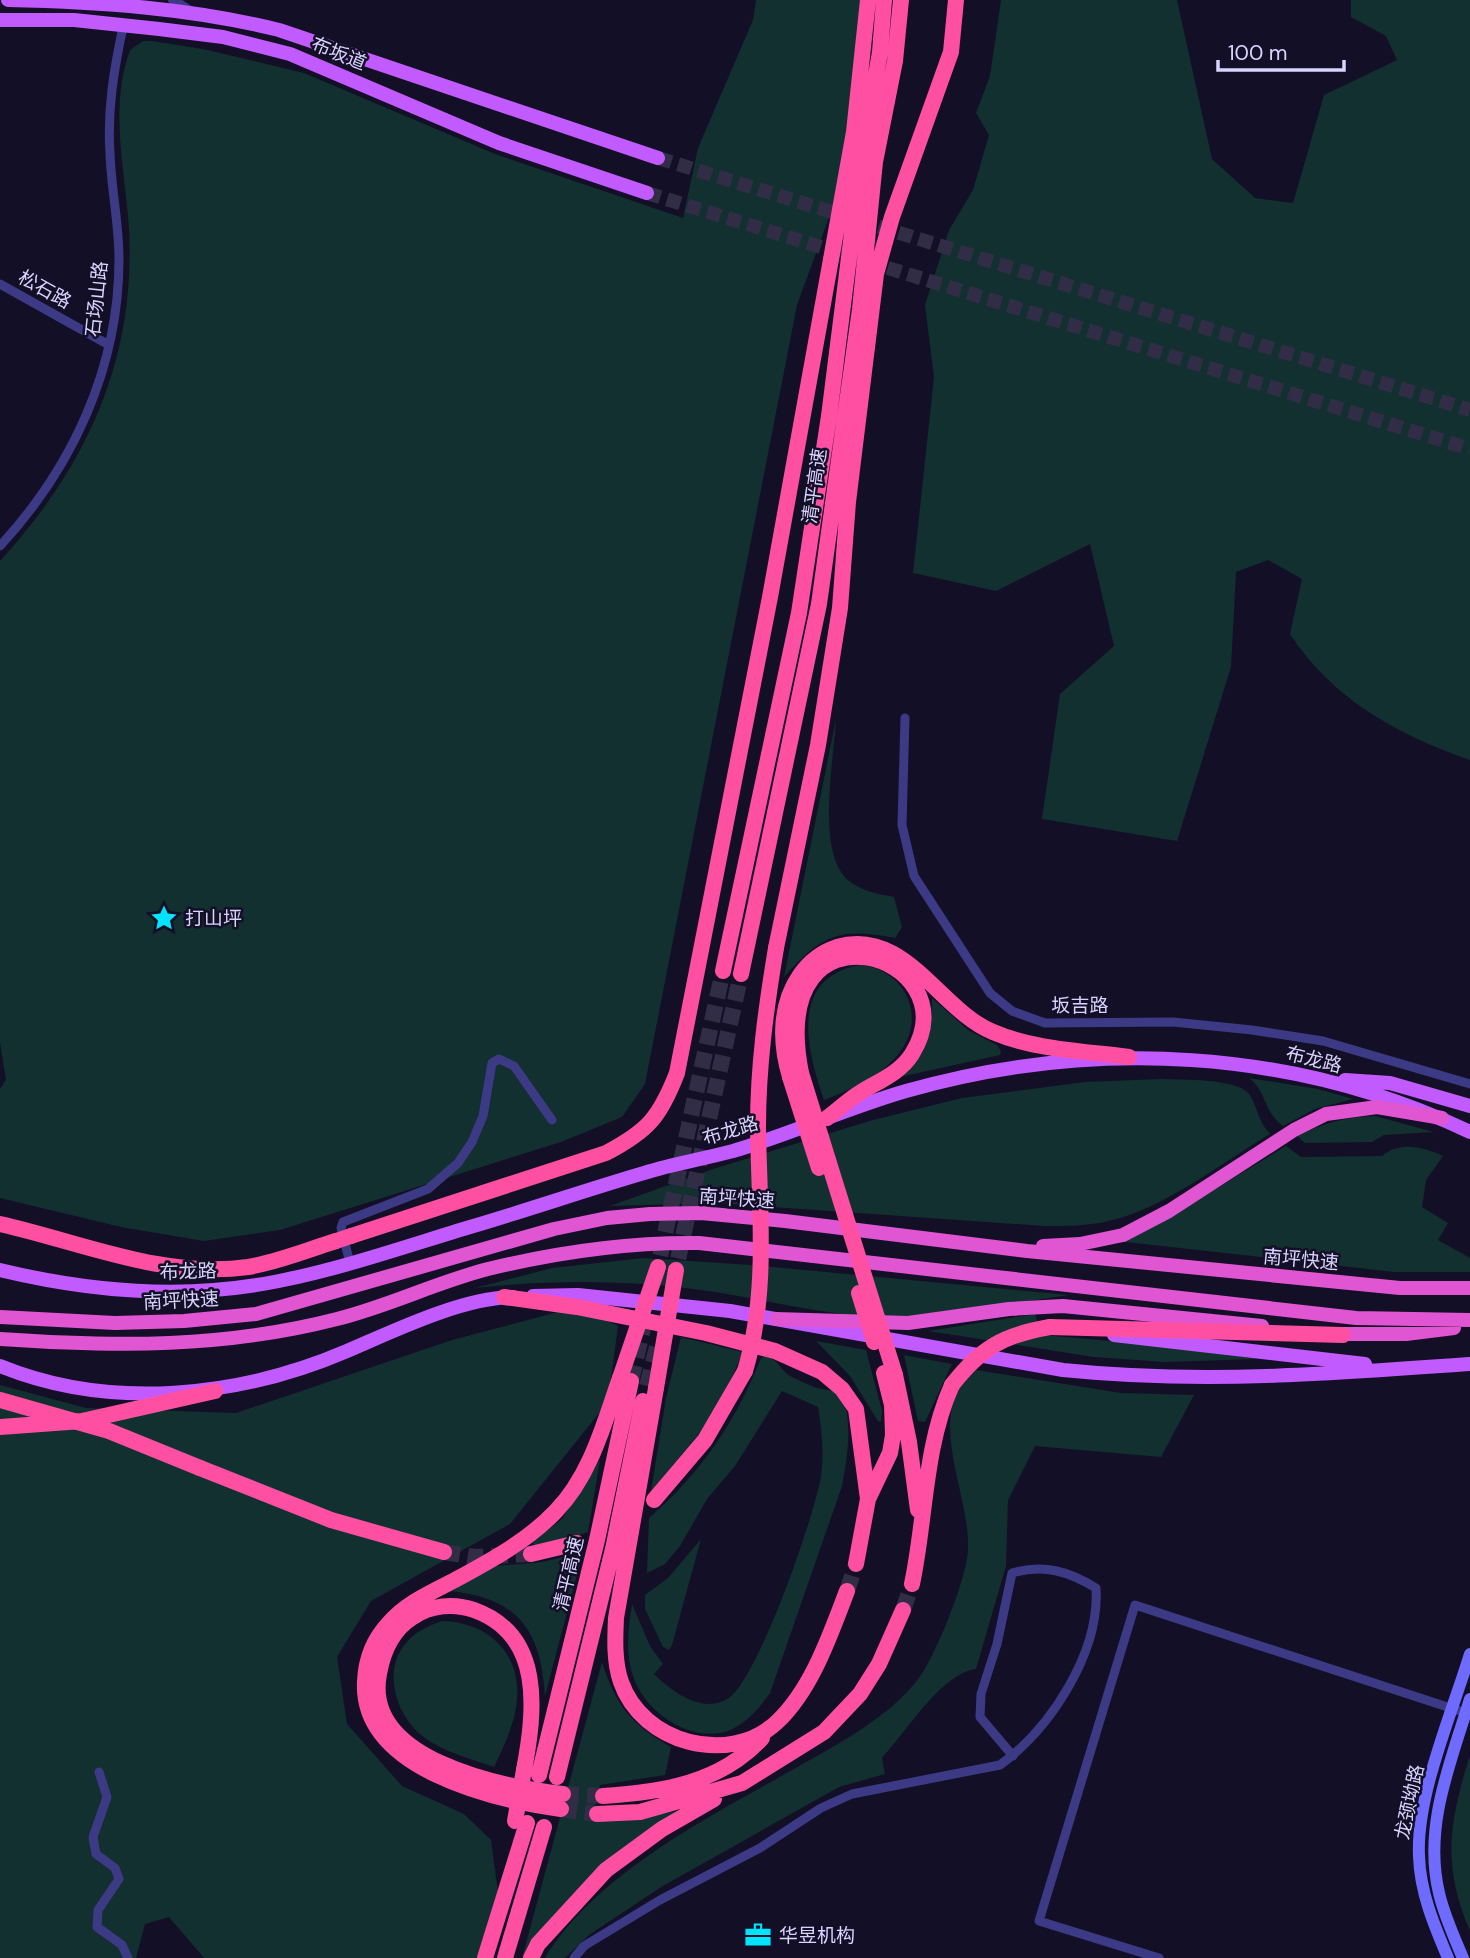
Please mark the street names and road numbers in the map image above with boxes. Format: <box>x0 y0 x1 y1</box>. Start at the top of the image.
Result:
street label: 布坂道 <box>308 31 370 76</box>
street label: 石场山路 <box>80 260 113 338</box>
street label: 松石路 <box>14 265 76 314</box>
street label: 清平高速 <box>797 447 832 525</box>
street label: 坂吉路 <box>1051 993 1109 1018</box>
street label: 布龙路 <box>1283 1040 1345 1079</box>
street label: 布龙路 <box>699 1110 761 1151</box>
street label: 南坪快速 <box>698 1183 776 1214</box>
street label: 南坪快速 <box>1262 1244 1340 1275</box>
street label: 布龙路 <box>159 1258 217 1285</box>
street label: 南坪快速 <box>142 1286 220 1315</box>
street label: 清平高速 <box>548 1534 589 1614</box>
street label: 龙颈坳路 <box>1389 1762 1430 1842</box>

